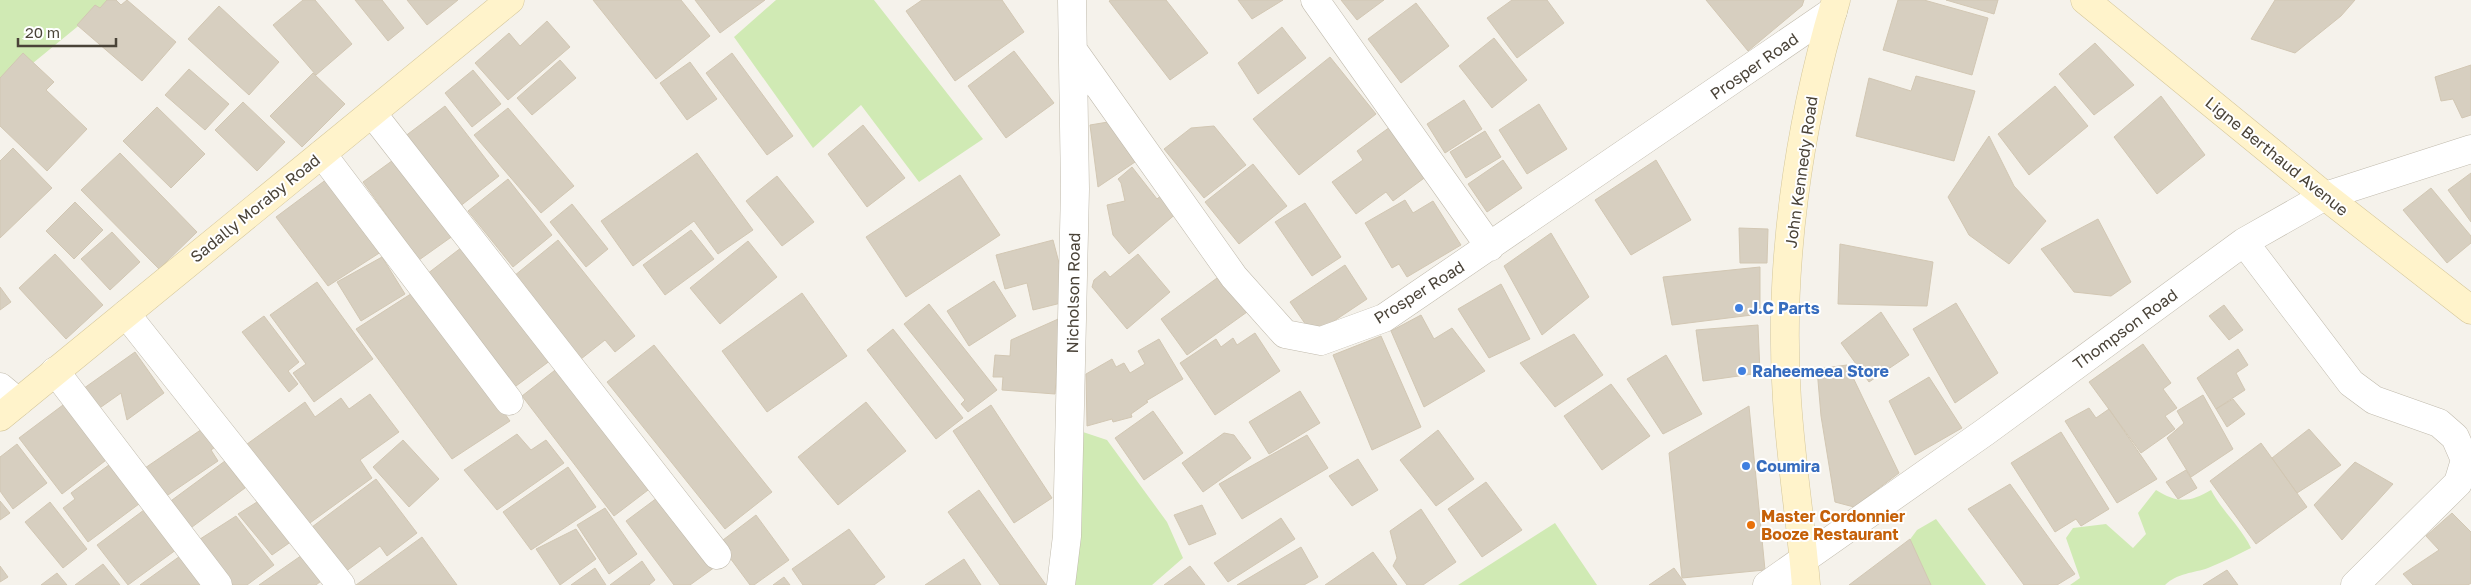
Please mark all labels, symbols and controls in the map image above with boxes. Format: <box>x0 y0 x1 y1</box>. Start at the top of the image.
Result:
scale bar <box>18 15 115 47</box>
text: 20 m <box>25 23 60 41</box>
street label: Prosper Road <box>1706 28 1802 104</box>
street label: Ligne Berthaud Avenue <box>2201 92 2353 220</box>
street label: John Kennedy Road <box>1780 95 1822 249</box>
street label: Sadally Moraby Road <box>186 150 324 266</box>
street label: Nicholson Road <box>1062 232 1084 354</box>
street label: Prosper Road <box>1370 256 1468 328</box>
street label: Thompson Road <box>2069 284 2181 374</box>
place label: J.C Parts <box>1749 298 1820 318</box>
marker: J.C Parts <box>1733 302 1745 314</box>
place label: Raheemeea Store <box>1752 361 1889 381</box>
marker: Raheemeea Store <box>1736 365 1748 377</box>
place label: Coumira <box>1756 456 1820 476</box>
marker: Coumira <box>1740 460 1752 472</box>
place label: Master Cordonnier Booze Restaurant <box>1761 506 1905 544</box>
marker: Master Cordonnier Booze Restaurant <box>1745 519 1757 531</box>

